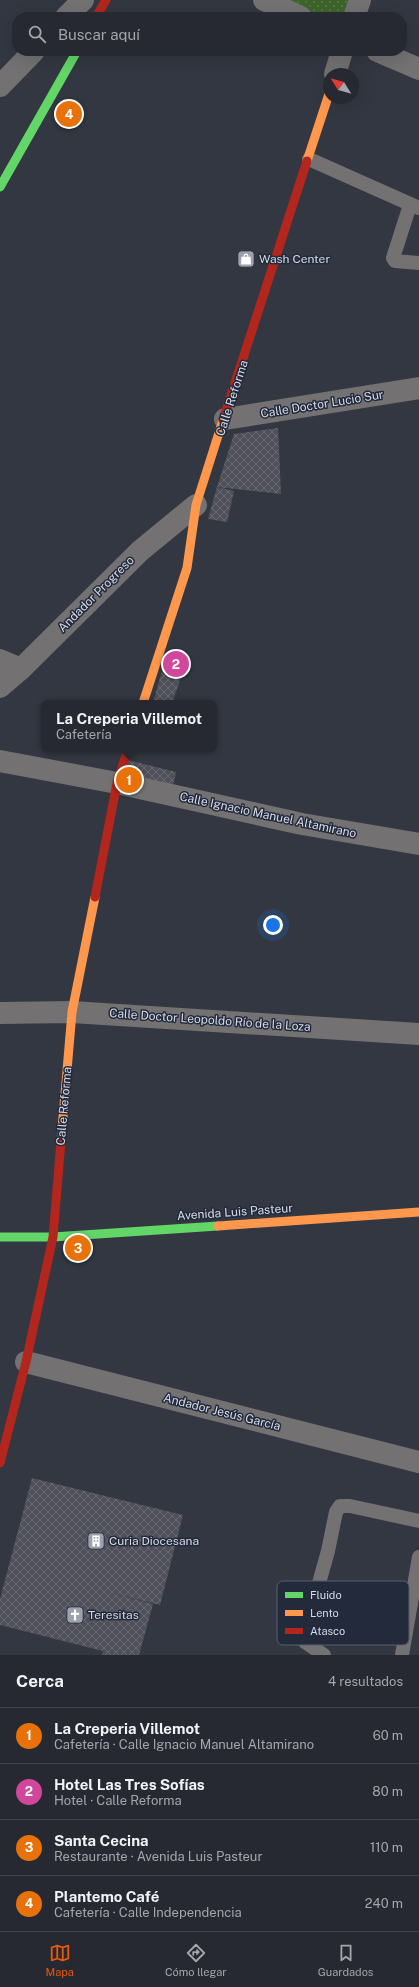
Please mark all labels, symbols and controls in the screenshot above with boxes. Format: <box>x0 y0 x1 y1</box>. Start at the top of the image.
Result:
search box <box>12 12 407 56</box>
icon: search <box>26 23 48 45</box>
text: Buscar aquí <box>58 26 140 43</box>
north arrow <box>323 68 359 104</box>
pin: 4 <box>56 99 82 129</box>
shop icon: Wash Center <box>236 249 256 269</box>
place label: Wash Center <box>259 252 330 266</box>
street label: Calle Reforma <box>213 358 251 438</box>
street label: Calle Doctor Lucio Sur <box>260 387 385 421</box>
street label: Andador Progreso <box>55 553 137 635</box>
pin: 2 <box>163 649 189 679</box>
popup <box>41 700 217 752</box>
text: La Creperia Villemot <box>56 710 202 727</box>
text: Cafetería <box>56 727 112 742</box>
pin: 1 <box>116 765 142 795</box>
street label: Calle Ignacio Manuel Altamirano <box>178 789 358 841</box>
your location <box>263 915 283 935</box>
street label: Calle Doctor Leopoldo Río de la Loza <box>109 1006 311 1034</box>
street label: Calle Reforma <box>54 1066 74 1146</box>
street label: Avenida Luis Pasteur <box>177 1201 294 1223</box>
pin: 3 <box>65 1233 91 1263</box>
street label: Andador Jesús García <box>162 1391 282 1433</box>
building icon: Curia Diocesana <box>86 1531 106 1551</box>
place label: Curia Diocesana <box>109 1534 199 1548</box>
legend <box>277 1581 409 1645</box>
text: Fluido <box>310 1589 342 1601</box>
church icon: Teresitas <box>65 1605 85 1625</box>
text: Lento <box>310 1607 339 1619</box>
place label: Teresitas <box>88 1608 139 1622</box>
text: Atasco <box>310 1625 345 1637</box>
text: Cerca <box>16 1671 64 1691</box>
text: 4 resultados <box>328 1674 403 1689</box>
text: La Creperia Villemot <box>54 1720 200 1737</box>
text: 1 <box>26 1728 32 1743</box>
text: 60 m <box>373 1728 403 1743</box>
text: Cafetería · Calle Ignacio Manuel Altamirano <box>54 1737 314 1752</box>
text: Hotel Las Tres Sofías <box>54 1776 205 1793</box>
text: 2 <box>25 1784 33 1799</box>
text: 80 m <box>372 1784 403 1799</box>
text: Hotel · Calle Reforma <box>54 1793 182 1808</box>
text: Santa Cecina <box>54 1832 149 1849</box>
text: 3 <box>25 1840 33 1855</box>
text: 110 m <box>370 1840 403 1855</box>
text: Restaurante · Avenida Luis Pasteur <box>54 1849 263 1864</box>
text: Plantemo Café <box>54 1888 159 1905</box>
text: 4 <box>25 1896 33 1911</box>
text: 240 m <box>365 1896 403 1911</box>
text: Cafetería · Calle Independencia <box>54 1905 242 1920</box>
tab: Mapa <box>46 1942 74 1978</box>
tab: Cómo llegar <box>165 1942 227 1978</box>
tab: Guardados <box>318 1942 373 1978</box>

